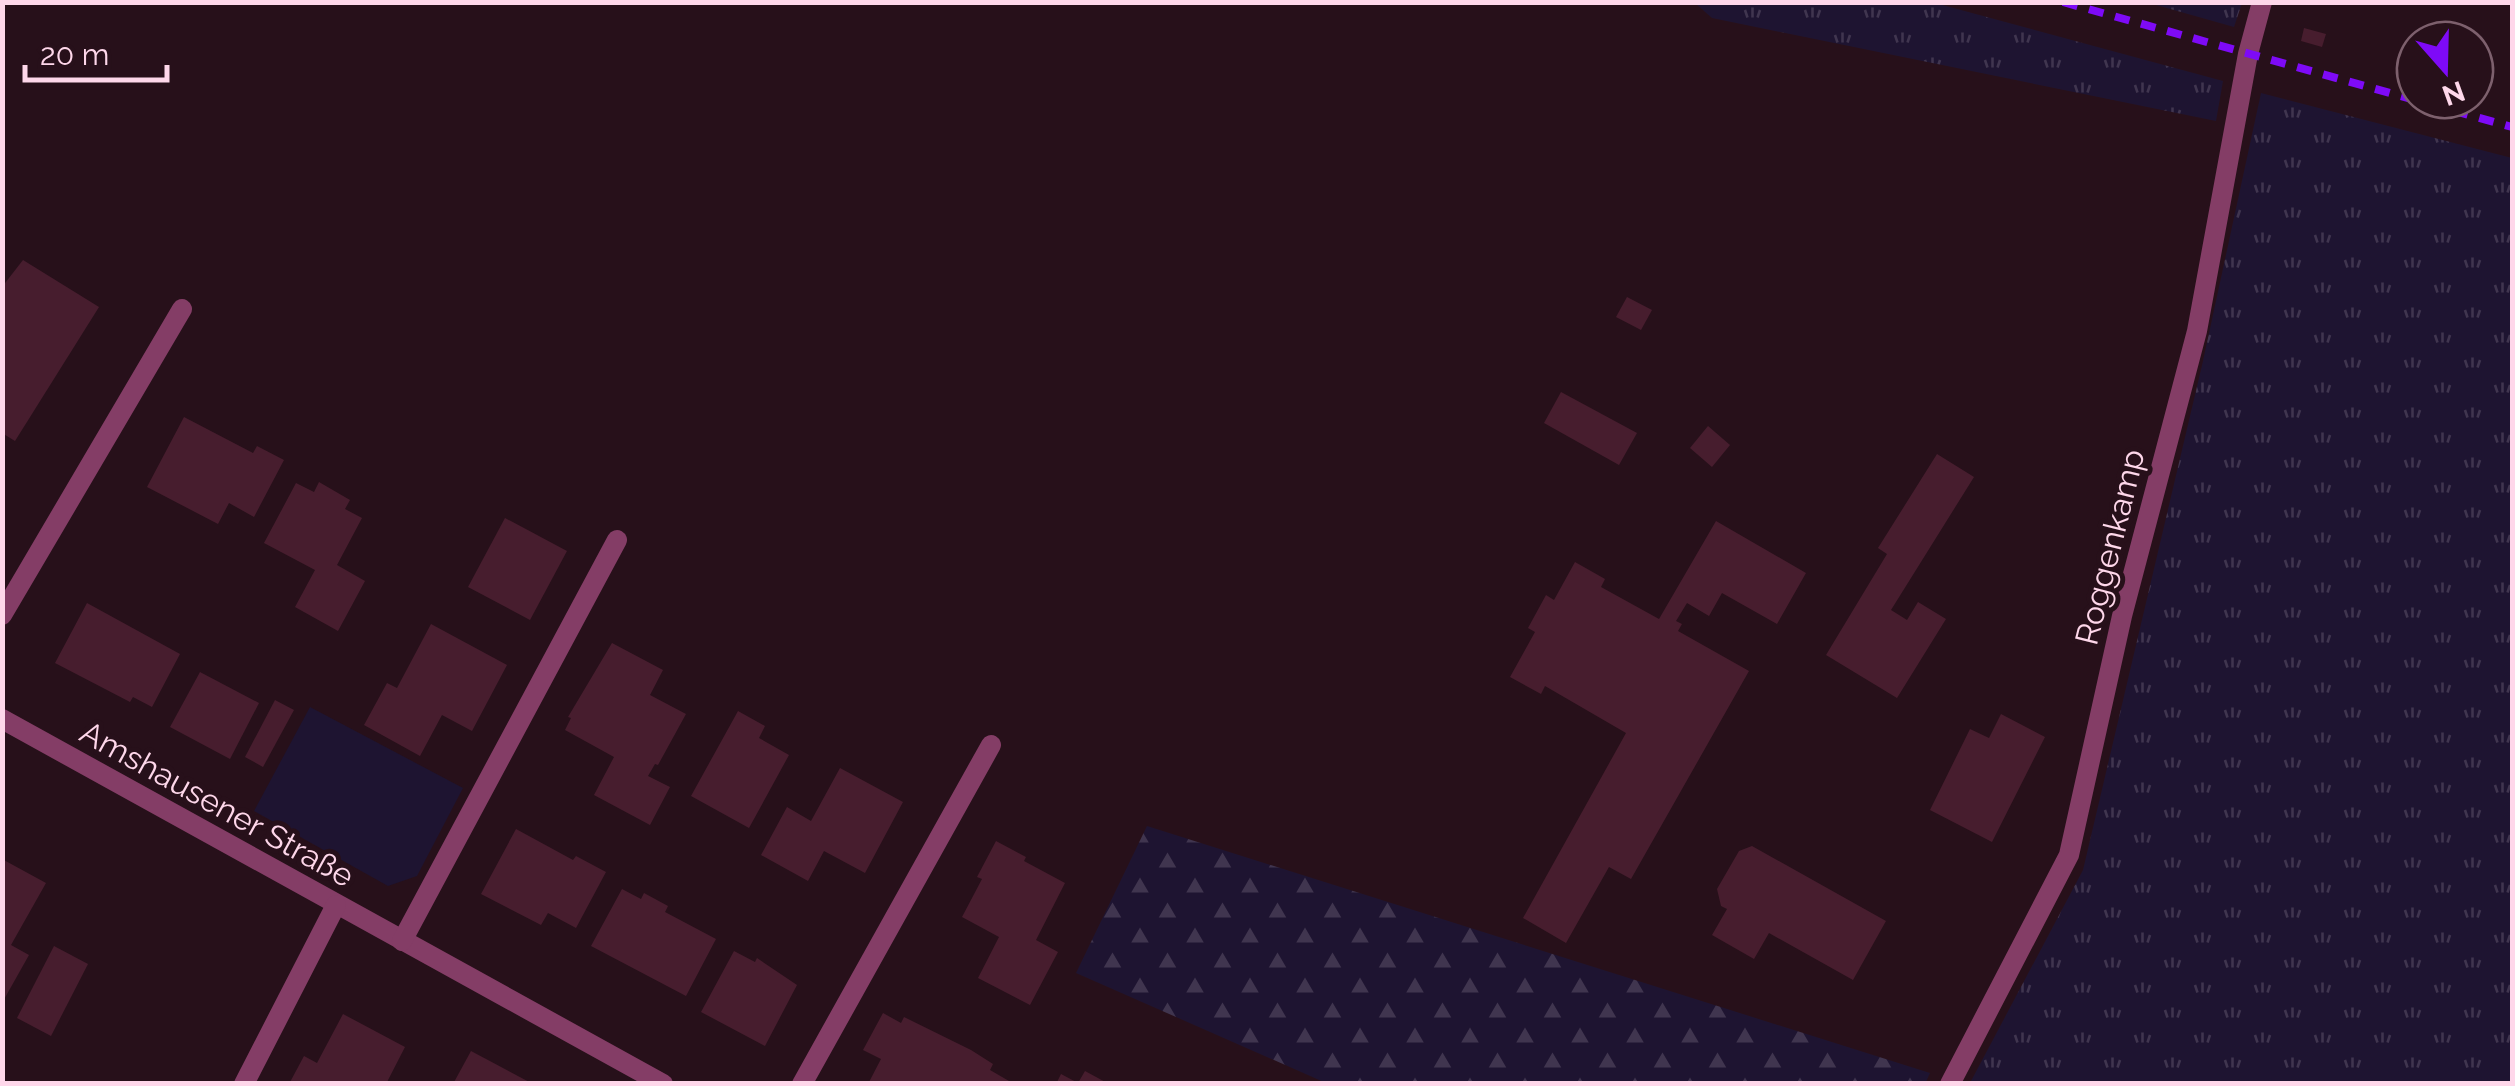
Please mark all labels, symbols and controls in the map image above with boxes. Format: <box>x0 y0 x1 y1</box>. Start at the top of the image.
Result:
scale bar <box>25 20 168 82</box>
north arrow <box>2395 20 2495 120</box>
text: 20 m <box>40 37 109 72</box>
text: N <box>2438 74 2469 112</box>
street label: Roggenkamp <box>2067 445 2152 648</box>
street label: Amshausener Straße <box>74 713 360 894</box>

